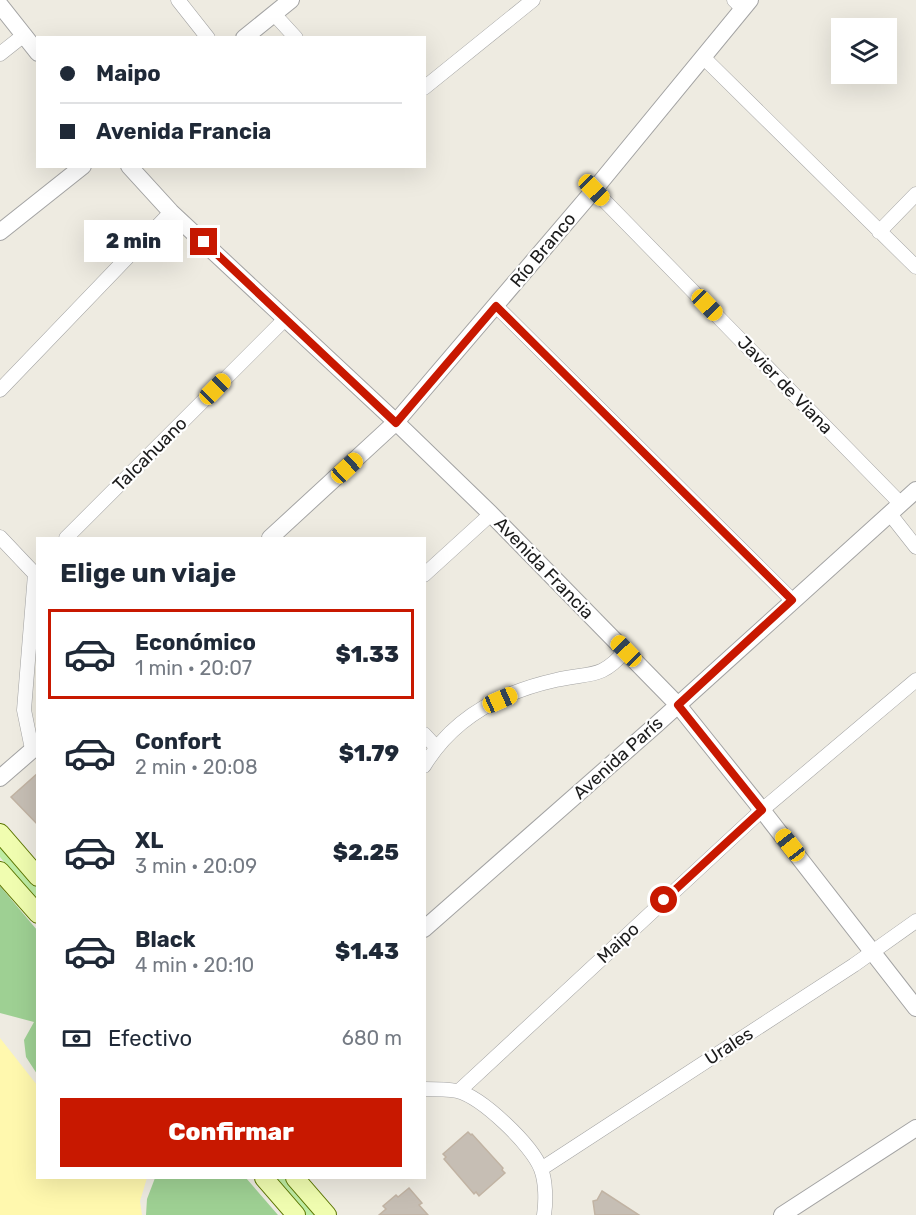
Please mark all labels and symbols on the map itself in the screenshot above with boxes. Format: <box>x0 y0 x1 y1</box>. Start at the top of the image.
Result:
car <box>575 171 613 209</box>
street label: Río Branco <box>505 208 581 292</box>
callout: 2 min <box>84 221 183 263</box>
route end <box>190 228 217 255</box>
car <box>688 286 726 324</box>
street label: Javier de Viana <box>733 331 837 439</box>
car <box>196 370 234 408</box>
street label: Talcahuano <box>108 412 192 496</box>
car <box>328 449 366 487</box>
street label: Avenida Francia <box>490 512 598 624</box>
car <box>607 632 645 670</box>
car <box>480 684 520 716</box>
street label: Avenida París <box>569 712 667 804</box>
car <box>772 825 808 865</box>
route start <box>650 886 677 913</box>
street label: Maipo <box>592 918 644 968</box>
street label: Urales <box>701 1022 757 1070</box>

